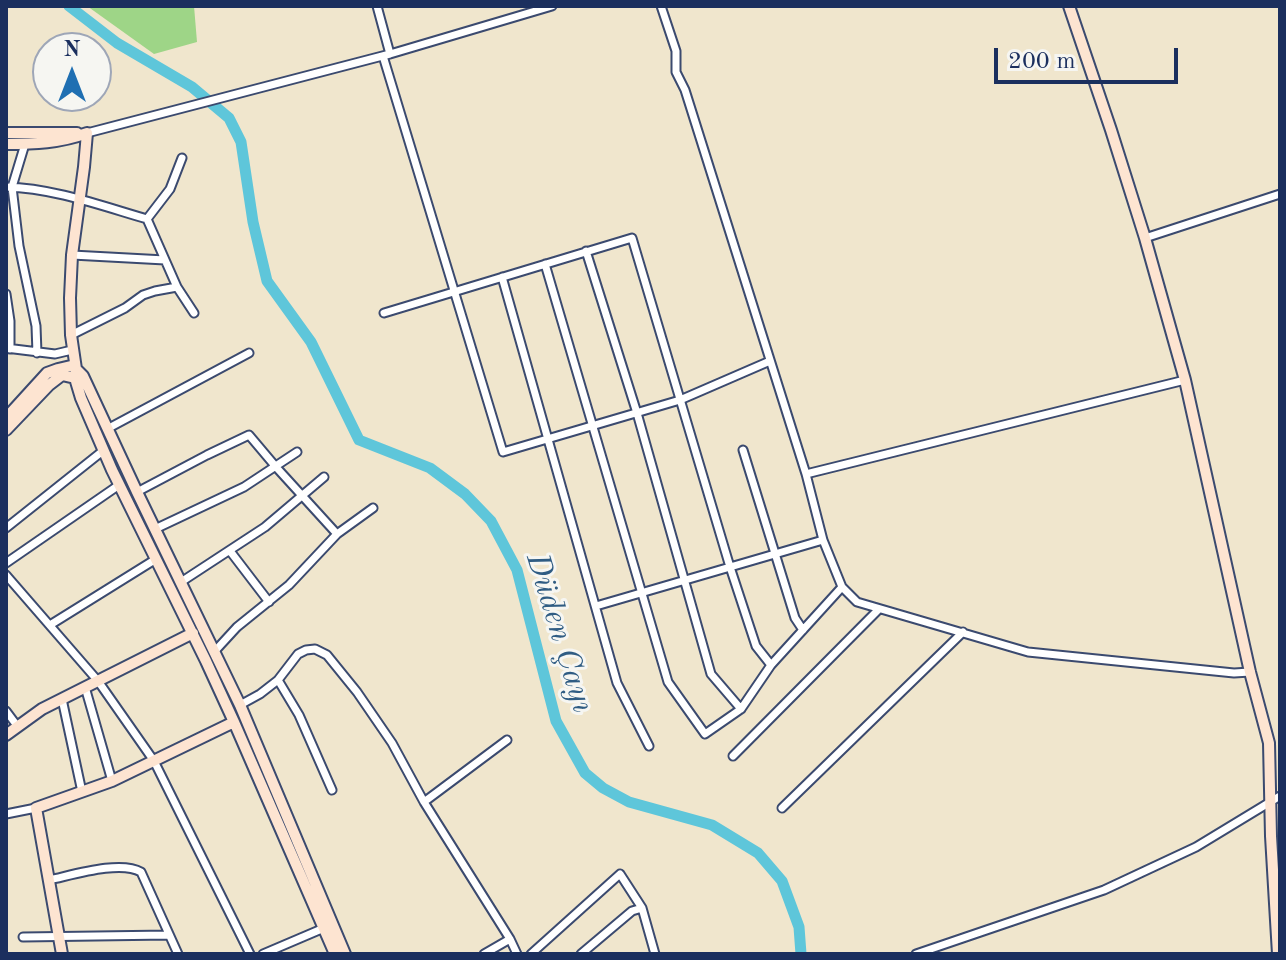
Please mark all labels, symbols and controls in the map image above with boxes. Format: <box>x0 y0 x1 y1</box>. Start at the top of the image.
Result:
north arrow <box>32 32 112 112</box>
scale bar <box>998 32 1182 82</box>
text: N <box>64 39 80 61</box>
text: 200 m <box>1008 50 1076 74</box>
water label: Düden Çayı <box>516 548 602 718</box>

